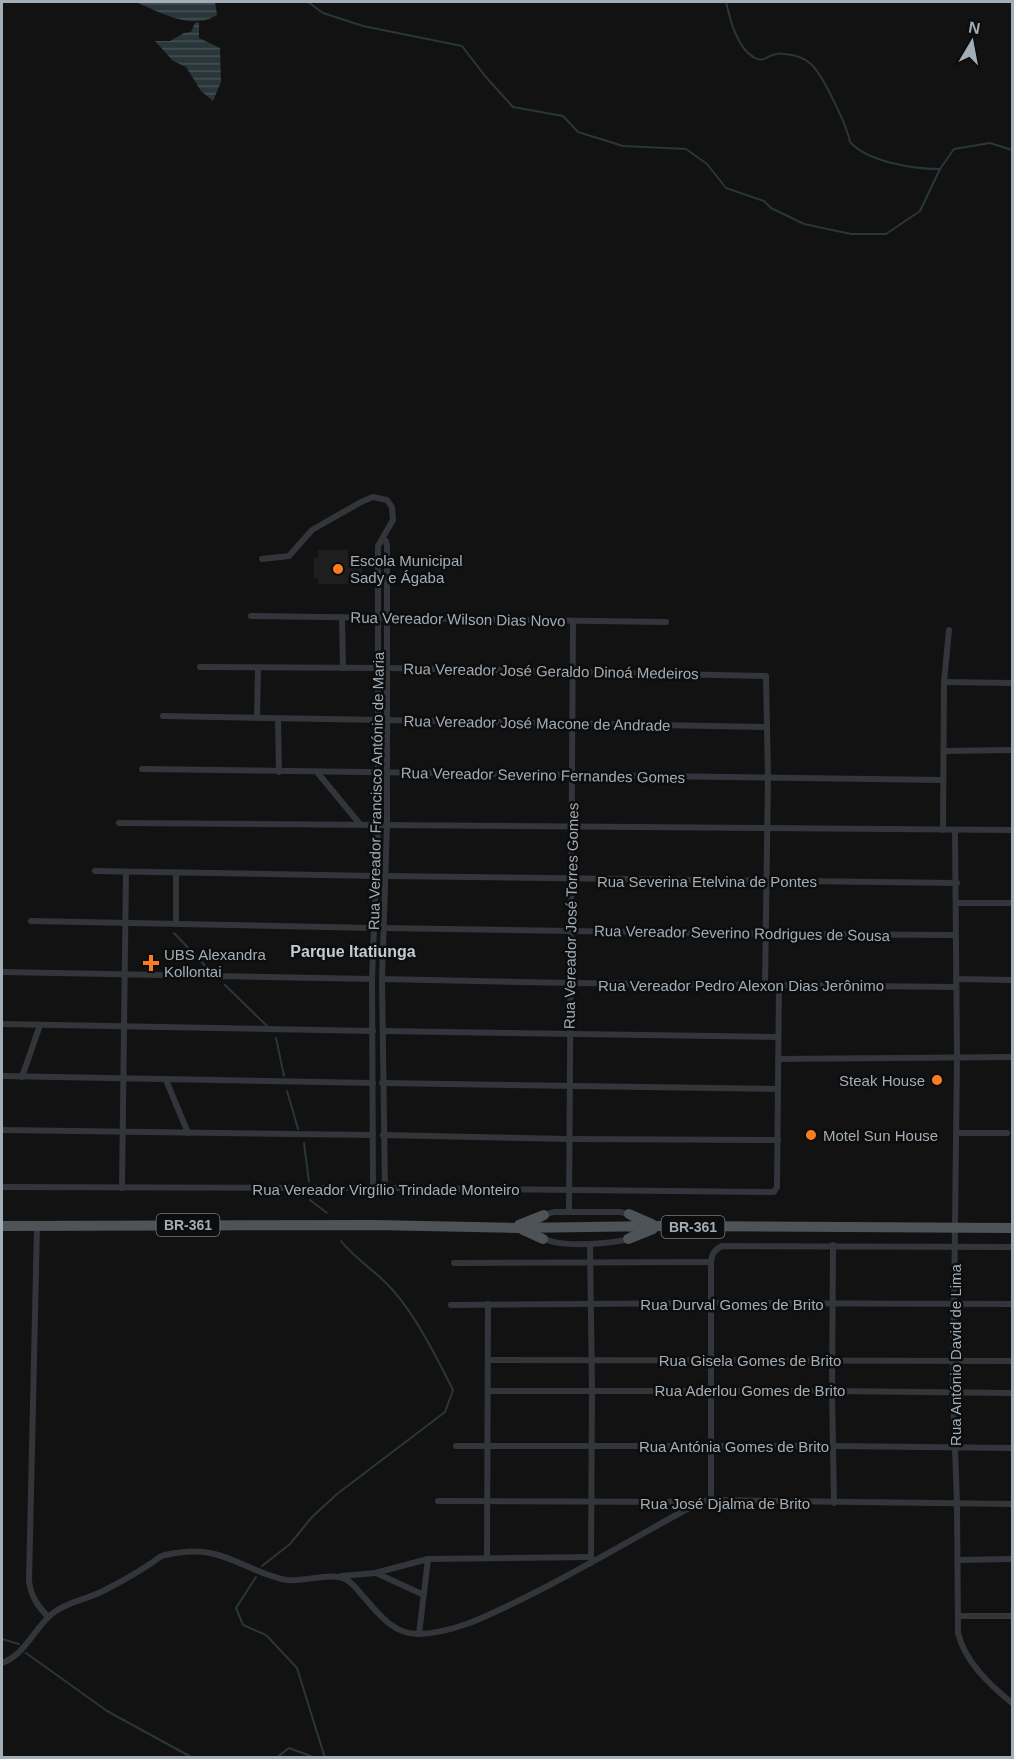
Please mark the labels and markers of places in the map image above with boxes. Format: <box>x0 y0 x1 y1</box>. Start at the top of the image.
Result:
place label: Escola Municipal Sady e Ágaba <box>350 552 463 586</box>
marker: Escola Municipal Sady e Ágaba <box>331 562 345 576</box>
place label: UBS Alexandra Kollontai <box>164 946 266 980</box>
marker: UBS Alexandra Kollontai <box>142 954 160 972</box>
place label: Steak House <box>839 1072 925 1089</box>
marker: Steak House <box>930 1073 944 1087</box>
place label: Motel Sun House <box>823 1127 938 1144</box>
marker: Motel Sun House <box>804 1128 818 1142</box>

